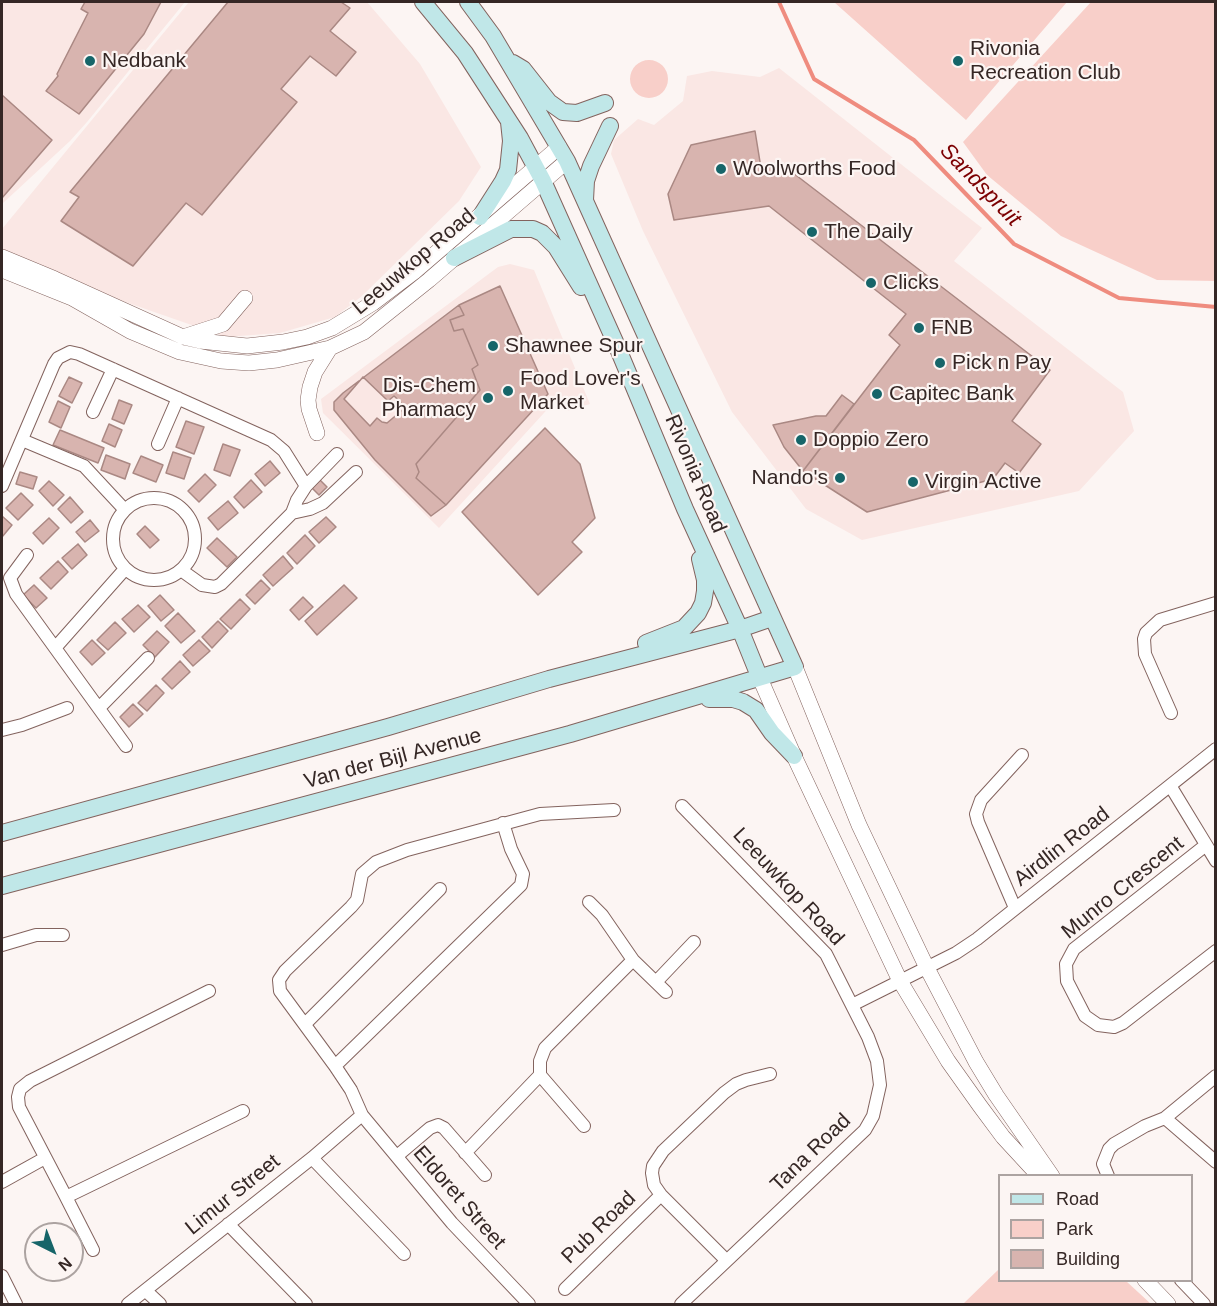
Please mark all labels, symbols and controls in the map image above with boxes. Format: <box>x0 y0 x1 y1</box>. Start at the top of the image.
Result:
place label: Rivonia Recreation Club <box>970 36 1121 86</box>
place label: Nedbank <box>102 48 186 74</box>
marker: Nedbank <box>83 54 97 68</box>
marker: Rivonia Recreation Club <box>951 54 965 68</box>
water label: Sandspruit <box>934 138 1026 232</box>
place label: Woolworths Food <box>733 156 896 182</box>
marker: Woolworths Food <box>714 162 728 176</box>
street label: Leeuwkop Road <box>348 204 480 320</box>
place label: The Daily <box>824 219 913 245</box>
marker: The Daily <box>805 225 819 239</box>
place label: Clicks <box>883 270 939 296</box>
marker: Clicks <box>864 276 878 290</box>
place label: FNB <box>931 315 973 341</box>
marker: FNB <box>912 321 926 335</box>
place label: Shawnee Spur <box>505 333 643 359</box>
marker: Shawnee Spur <box>486 339 500 353</box>
place label: Pick n Pay <box>952 350 1051 376</box>
marker: Pick n Pay <box>933 356 947 370</box>
place label: Food Lover's Market <box>520 366 641 416</box>
place label: Dis-Chem Pharmacy <box>381 373 476 423</box>
place label: Capitec Bank <box>889 381 1014 407</box>
marker: Food Lover's Market <box>501 384 515 398</box>
marker: Capitec Bank <box>870 387 884 401</box>
marker: Dis-Chem Pharmacy <box>481 391 495 405</box>
street label: Rivonia Road <box>659 411 731 537</box>
place label: Doppio Zero <box>813 427 929 453</box>
marker: Doppio Zero <box>794 433 808 447</box>
place label: Nando's <box>752 465 828 491</box>
place label: Virgin Active <box>925 469 1041 495</box>
marker: Nando's <box>833 471 847 485</box>
marker: Virgin Active <box>906 475 920 489</box>
street label: Van der Bijl Avenue <box>302 723 484 795</box>
street label: Airdlin Road <box>1009 802 1115 892</box>
street label: Leeuwkop Road <box>727 823 849 951</box>
street label: Munro Crescent <box>1057 831 1189 945</box>
street label: Tana Road <box>766 1109 856 1197</box>
street label: Eldoret Street <box>407 1141 511 1255</box>
street label: Limur Street <box>181 1149 285 1241</box>
legend <box>998 1174 1193 1282</box>
street label: Pub Road <box>557 1186 641 1270</box>
text: Road <box>1056 1189 1099 1209</box>
text: Park <box>1056 1219 1093 1239</box>
north arrow <box>24 1222 84 1282</box>
text: Building <box>1056 1249 1120 1269</box>
text: N <box>55 1254 75 1274</box>

